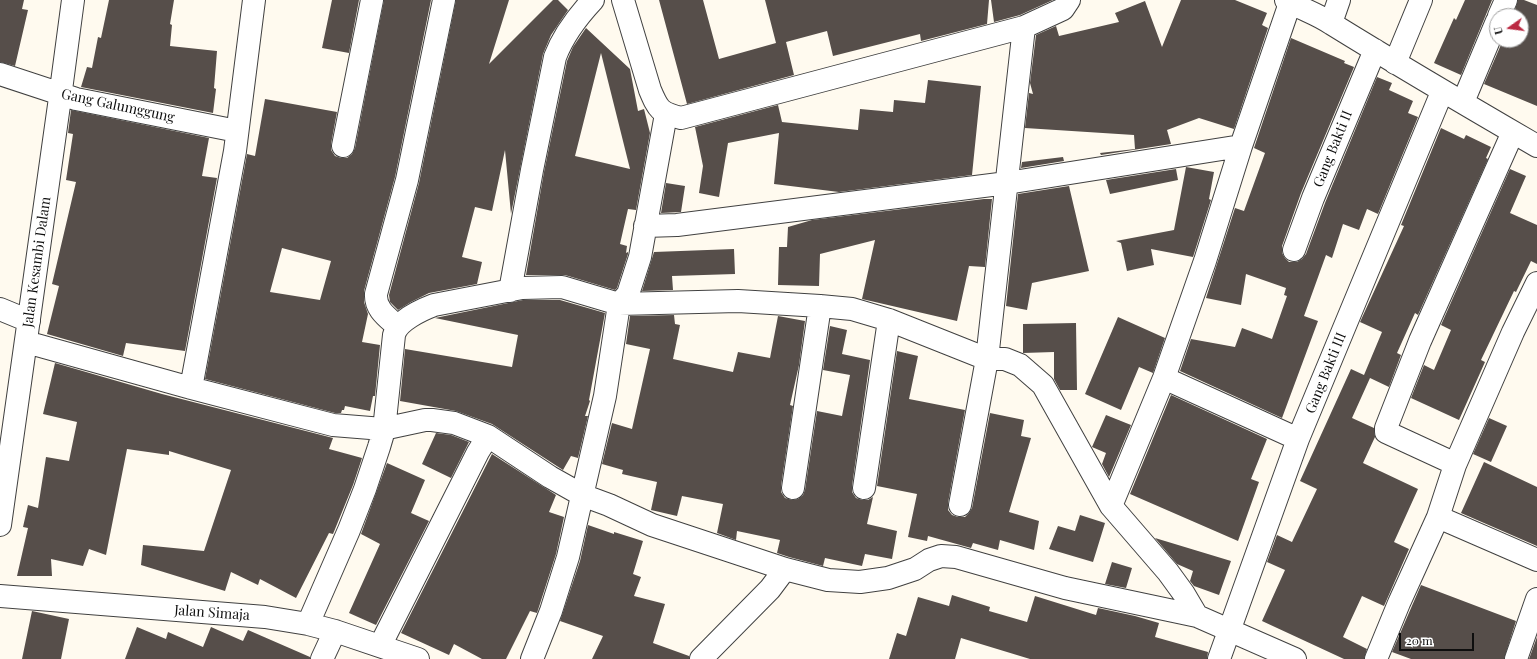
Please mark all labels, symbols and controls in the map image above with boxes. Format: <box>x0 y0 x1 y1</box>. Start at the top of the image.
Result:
north arrow <box>1489 8 1529 48</box>
text: U <box>1490 25 1506 36</box>
street label: Gang Galumggung <box>60 86 176 126</box>
street label: Gang Bakti II <box>1310 108 1356 190</box>
street label: Jalan Kesambi Dalam <box>20 196 54 328</box>
street label: Gang Bakti III <box>1302 330 1350 416</box>
street label: Jalan Simaja <box>174 602 250 624</box>
scale bar <box>1401 625 1476 651</box>
text: 20 m <box>1406 632 1433 648</box>

